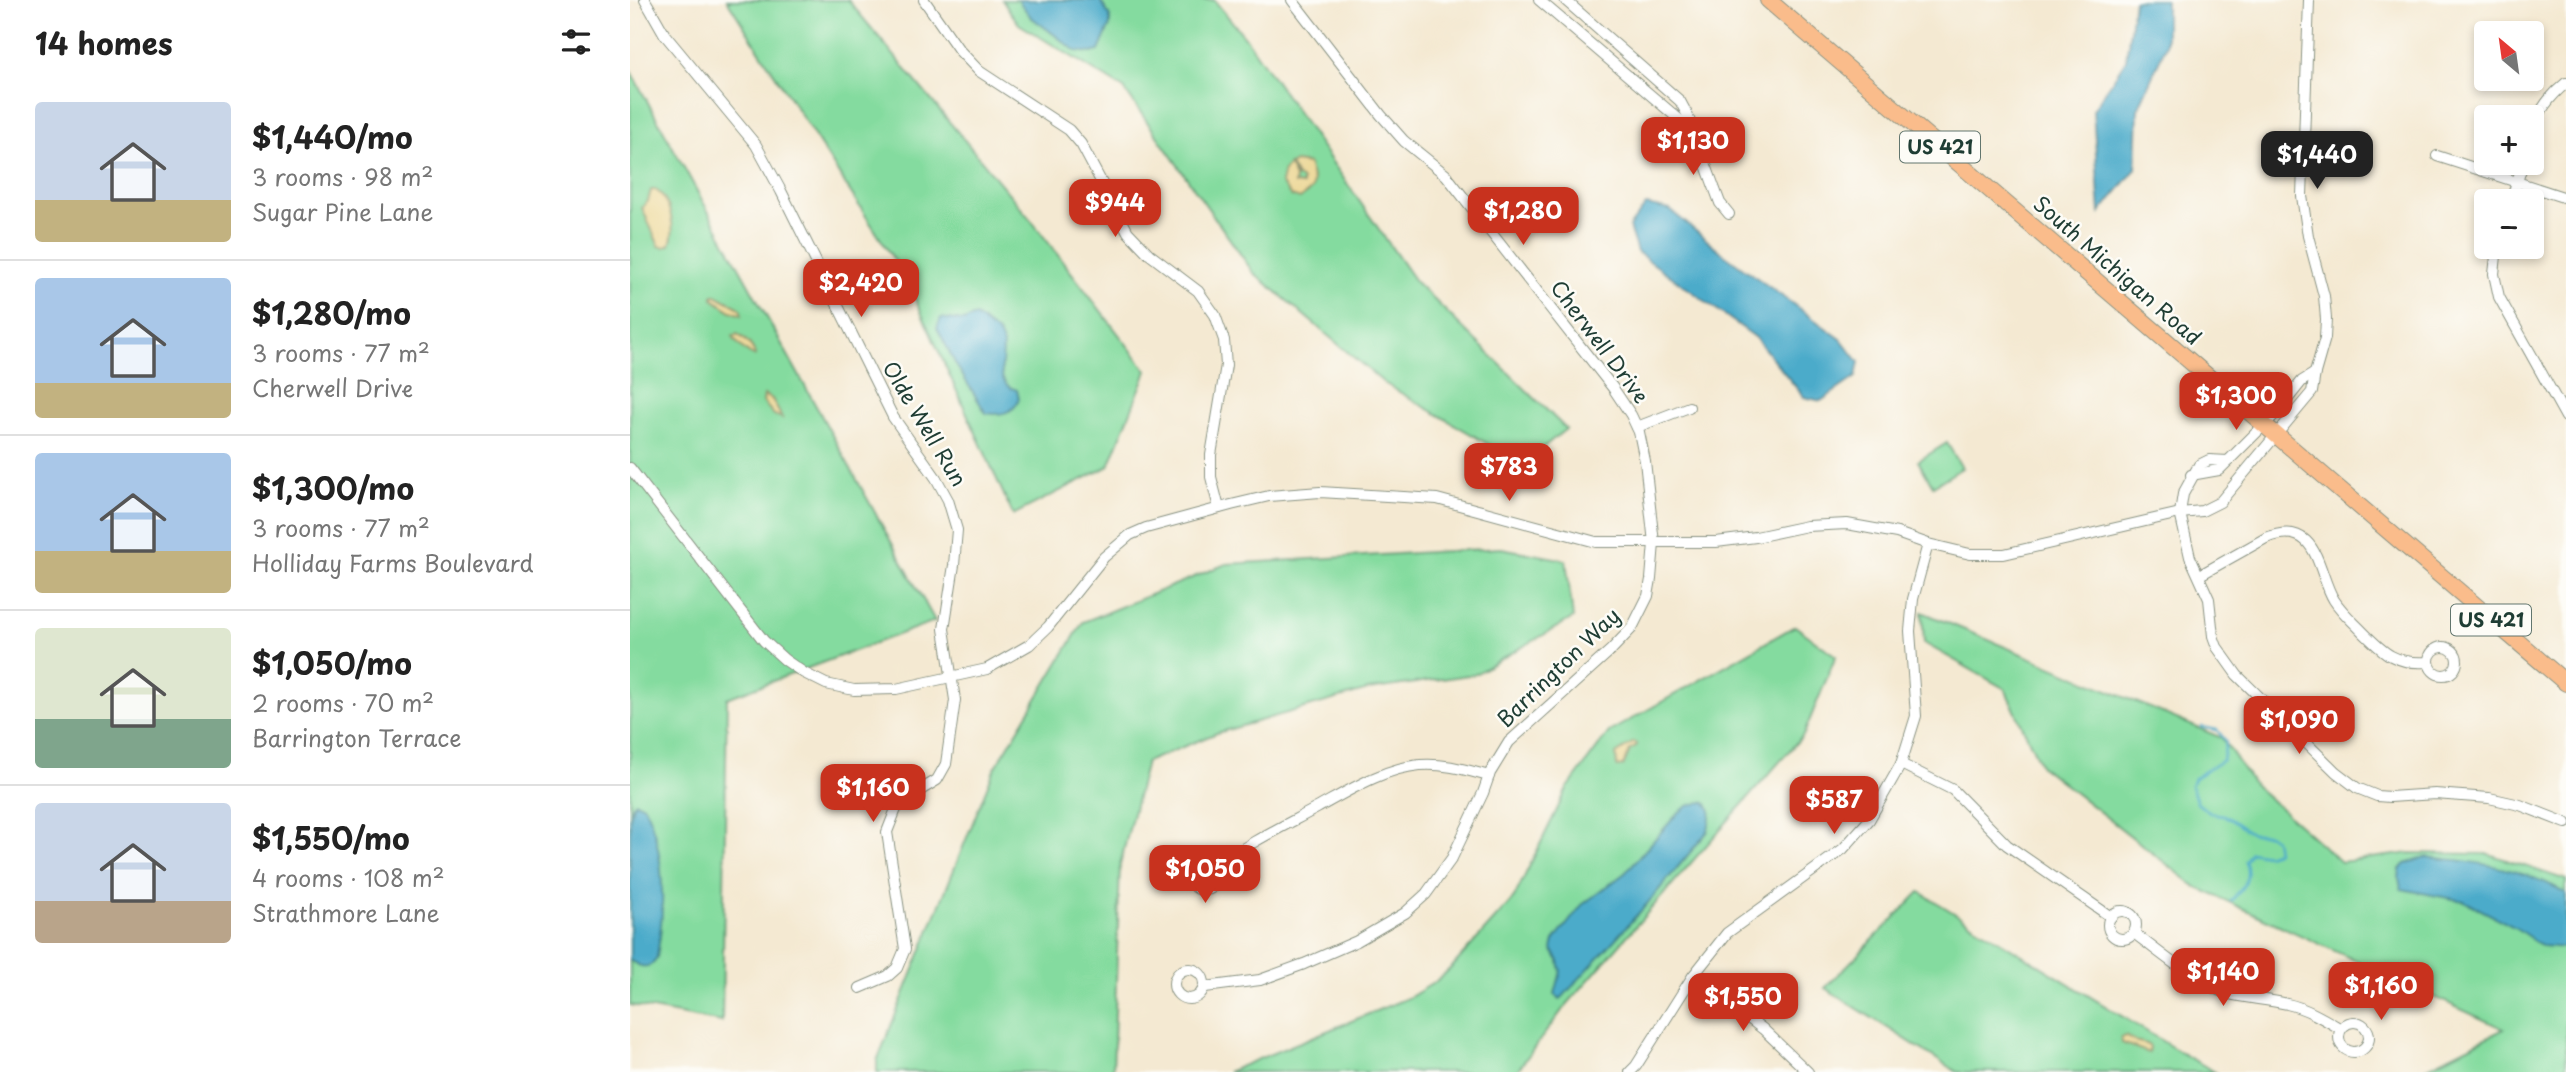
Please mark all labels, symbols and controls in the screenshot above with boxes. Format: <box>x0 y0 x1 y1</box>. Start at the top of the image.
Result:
text: 14 homes <box>35 20 173 65</box>
north arrow <box>2474 21 2544 91</box>
map controls <box>2474 21 2544 259</box>
icon: filters <box>557 23 595 61</box>
button: + <box>2474 105 2544 175</box>
text: $1,440/mo <box>252 114 413 159</box>
pin: $1,130 <box>1636 118 1750 177</box>
text: $1,130 <box>1657 122 1729 157</box>
icon: home <box>91 130 175 214</box>
road number: US 421 <box>1900 132 1980 162</box>
pin: $1,440 <box>2260 132 2374 191</box>
text: $1,440 <box>2277 136 2357 171</box>
text: 3 rooms · 98 m² <box>252 159 433 194</box>
pin: $944 <box>1074 180 1156 239</box>
text: $944 <box>1085 184 1145 219</box>
street label: South Michigan Road <box>2027 187 2210 352</box>
pin: $1,280 <box>1466 188 1580 247</box>
button: − <box>2474 189 2544 259</box>
text: $1,280 <box>1484 192 1562 227</box>
text: Sugar Pine Lane <box>252 194 433 229</box>
pin: $2,420 <box>804 260 918 319</box>
text: $2,420 <box>819 264 903 299</box>
street label: Cherwell Drive <box>1544 272 1658 409</box>
text: $1,280/mo <box>252 290 411 335</box>
icon: home <box>91 306 175 390</box>
text: 3 rooms · 77 m² <box>252 335 430 370</box>
street label: Olde Well Run <box>876 354 976 492</box>
text: Cherwell Drive <box>252 370 413 405</box>
pin: $1,300 <box>2179 372 2293 432</box>
text: $1,300 <box>2195 377 2277 412</box>
pin: $783 <box>1468 444 1550 503</box>
text: $783 <box>1480 448 1538 483</box>
text: $1,300/mo <box>252 465 414 510</box>
icon: home <box>91 481 175 565</box>
text: 3 rooms · 77 m² <box>252 510 430 545</box>
text: Holliday Farms Boulevard <box>252 545 534 580</box>
street label: Barrington Way <box>1489 599 1626 734</box>
road number: US 421 <box>2451 604 2531 636</box>
text: $1,050/mo <box>252 640 412 685</box>
icon: home <box>91 656 175 740</box>
text: 2 rooms · 70 m² <box>252 685 434 720</box>
pin: $1,090 <box>2242 696 2356 756</box>
text: $1,090 <box>2260 701 2338 736</box>
text: Barrington Terrace <box>252 720 461 755</box>
pin: $1,160 <box>816 764 930 824</box>
text: $1,160 <box>837 769 909 804</box>
pin: $587 <box>1793 776 1875 836</box>
text: $587 <box>1806 781 1862 816</box>
text: $1,550/mo <box>252 815 410 860</box>
icon: home <box>91 831 175 915</box>
pin: $1,050 <box>1148 846 1262 905</box>
text: $1,050 <box>1165 850 1245 885</box>
text: 4 rooms · 108 m² <box>252 860 445 895</box>
text: Strathmore Lane <box>252 895 440 930</box>
pin: $1,140 <box>2166 948 2280 1008</box>
text: $1,140 <box>2187 953 2259 988</box>
pin: $1,160 <box>2324 962 2438 1022</box>
text: $1,160 <box>2345 967 2417 1002</box>
pin: $1,550 <box>1686 974 1800 1033</box>
text: $1,550 <box>1704 978 1782 1013</box>

